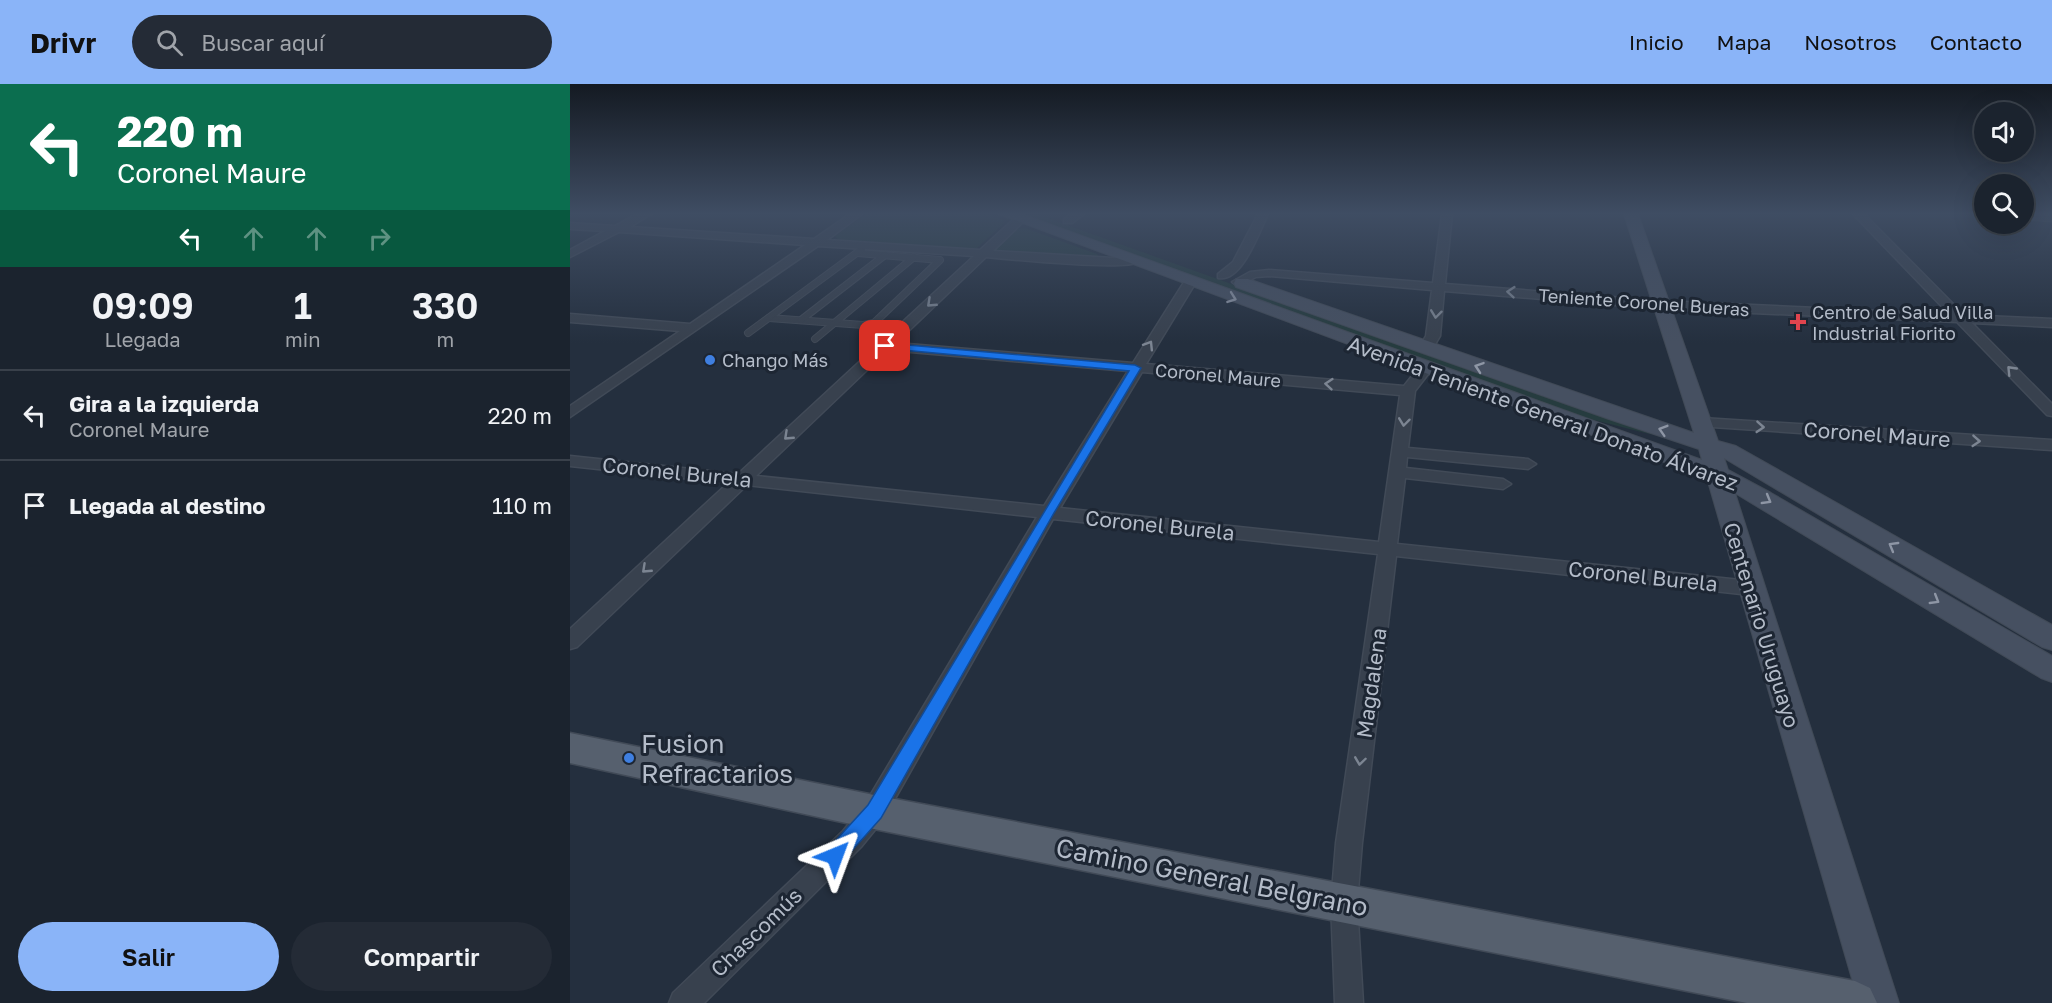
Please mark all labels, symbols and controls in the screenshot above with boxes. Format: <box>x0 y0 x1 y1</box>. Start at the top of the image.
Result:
search box <box>132 15 552 69</box>
text: Drivr <box>30 26 96 59</box>
icon: search <box>153 26 186 59</box>
text: Buscar aquí <box>201 29 325 56</box>
text: Inicio <box>1629 29 1684 55</box>
text: Mapa <box>1717 29 1771 55</box>
text: Nosotros <box>1804 29 1897 55</box>
text: Contacto <box>1930 29 2022 55</box>
map controls <box>1974 102 2034 234</box>
button: sound <box>1974 102 2034 162</box>
text: 220 m <box>117 106 243 156</box>
icon: left <box>18 108 96 186</box>
text: Coronel Maure <box>117 157 306 189</box>
button: search <box>1974 174 2034 234</box>
icon: left <box>174 222 207 255</box>
icon: ahead <box>237 222 270 255</box>
icon: ahead <box>300 222 333 255</box>
icon: right <box>363 222 396 255</box>
text: 09:09 <box>92 284 194 327</box>
text: 1 <box>294 284 312 327</box>
text: 330 <box>412 284 478 327</box>
street label: Teniente Coronel Bueras <box>1538 284 1750 320</box>
one-way arrow <box>1507 286 1516 299</box>
one-way arrow <box>1226 290 1237 303</box>
one-way arrow <box>927 295 938 306</box>
place label: Centro de Salud Villa Industrial Fiorito <box>1812 301 1993 344</box>
one-way arrow <box>1430 310 1442 319</box>
marker: Centro de Salud Villa Industrial Fiorito <box>1789 313 1807 331</box>
pin <box>859 320 910 371</box>
text: Llegada <box>104 327 181 351</box>
text: min <box>285 327 320 351</box>
text: m <box>436 327 454 351</box>
icon: arrive <box>868 329 901 362</box>
street label: Avenida Teniente General Donato Álvarez <box>1344 330 1742 496</box>
one-way arrow <box>1142 341 1154 351</box>
place label: Chango Más <box>722 349 828 371</box>
marker: Chango Más <box>703 353 717 367</box>
street label: Coronel Maure <box>1154 359 1282 391</box>
one-way arrow <box>1474 361 1485 374</box>
one-way arrow <box>2008 367 2019 378</box>
one-way arrow <box>1324 378 1333 391</box>
text: Gira a la izquierda <box>69 390 259 417</box>
icon: left <box>18 399 51 432</box>
text: 220 m <box>488 402 552 429</box>
street label: Coronel Maure <box>1803 416 1951 452</box>
text: Coronel Maure <box>69 417 209 441</box>
one-way arrow <box>1399 417 1411 426</box>
one-way arrow <box>1755 420 1764 433</box>
one-way arrow <box>1659 425 1669 437</box>
one-way arrow <box>785 429 795 440</box>
one-way arrow <box>1971 434 1980 447</box>
street label: Coronel Burela <box>601 451 753 493</box>
icon: arrive <box>18 489 51 522</box>
text: Llegada al destino <box>69 492 266 519</box>
text: 110 m <box>492 492 552 519</box>
one-way arrow <box>1761 493 1771 504</box>
street label: Coronel Burela <box>1084 504 1236 546</box>
street label: Centenario Uruguayo <box>1718 519 1806 731</box>
one-way arrow <box>1889 541 1899 553</box>
street label: Coronel Burela <box>1567 555 1719 597</box>
one-way arrow <box>642 562 653 573</box>
one-way arrow <box>1929 593 1939 604</box>
street label: Magdalena <box>1350 626 1392 740</box>
place label: Fusion Refractarios <box>641 728 793 789</box>
marker: Fusion Refractarios <box>622 751 636 765</box>
one-way arrow <box>1354 756 1366 765</box>
position arrow <box>803 824 867 888</box>
street label: Camino General Belgrano <box>1053 832 1371 922</box>
street label: Chascomús <box>705 882 807 982</box>
button: Salir <box>18 922 279 991</box>
button: Compartir <box>291 922 552 991</box>

